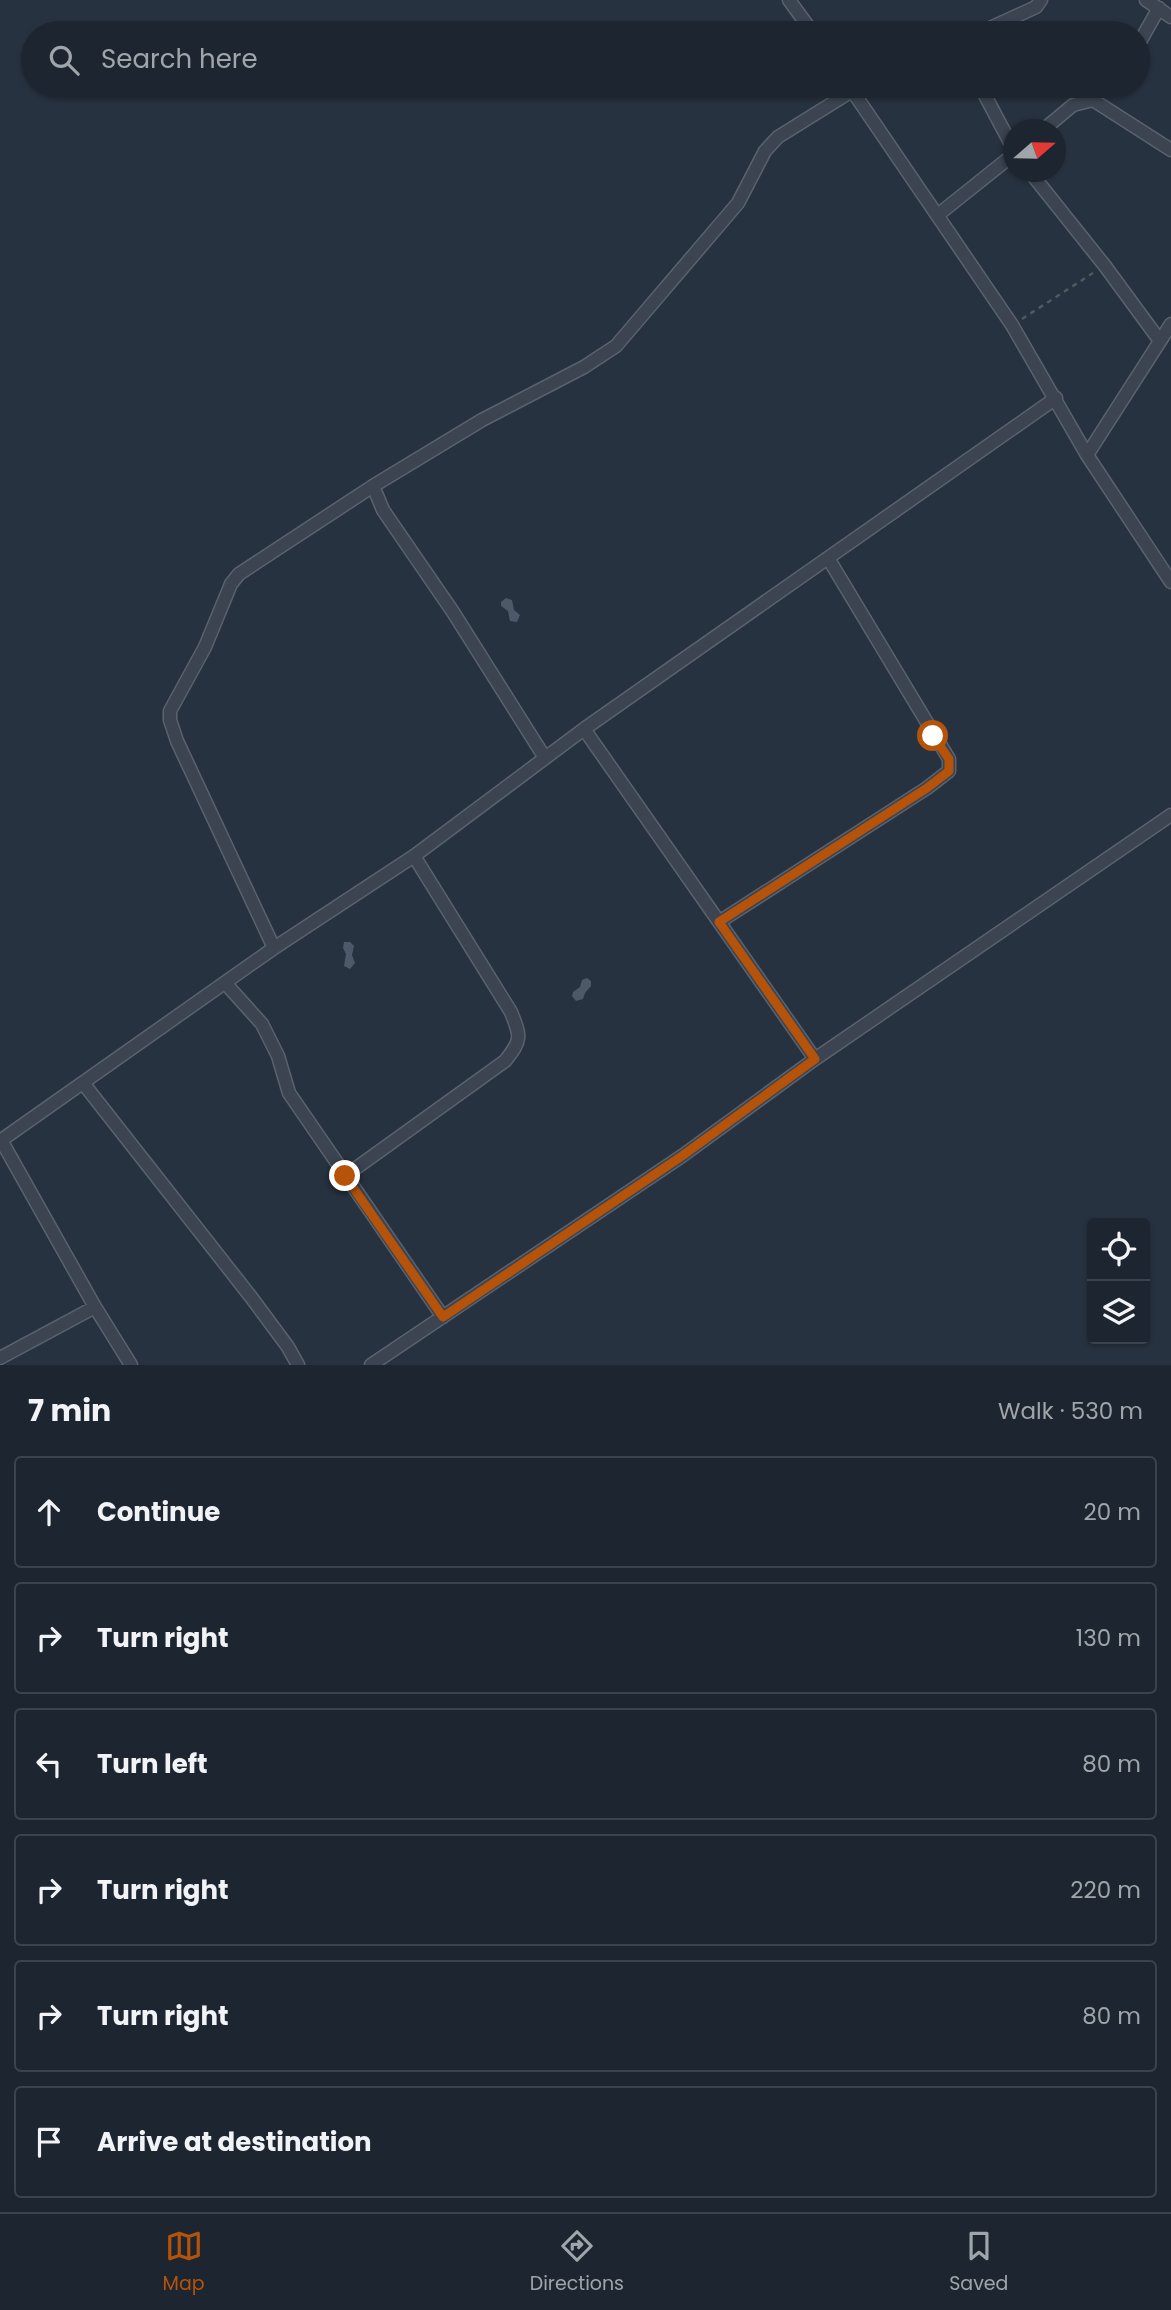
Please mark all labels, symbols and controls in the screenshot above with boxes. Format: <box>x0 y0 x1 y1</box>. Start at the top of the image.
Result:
search box <box>21 21 1150 98</box>
icon: search <box>45 41 83 79</box>
text: Search here <box>101 41 258 77</box>
north arrow <box>1003 119 1066 182</box>
route start <box>917 720 948 751</box>
route end <box>329 1160 360 1191</box>
map controls <box>1087 1218 1150 1344</box>
button: locate <box>1087 1218 1150 1281</box>
button: layers <box>1087 1281 1150 1344</box>
text: 7 min <box>28 1389 111 1432</box>
text: Walk · 530 m <box>998 1395 1143 1427</box>
icon: ahead <box>30 1493 68 1531</box>
text: Continue <box>97 1494 220 1530</box>
text: 20 m <box>1083 1496 1141 1528</box>
icon: right <box>30 1619 68 1657</box>
text: Turn right <box>97 1620 229 1656</box>
text: 130 m <box>1076 1622 1141 1654</box>
icon: left <box>30 1745 68 1783</box>
text: Turn left <box>97 1746 208 1782</box>
text: 80 m <box>1082 1748 1141 1780</box>
icon: right <box>30 1871 68 1909</box>
text: Turn right <box>97 1872 229 1908</box>
text: 220 m <box>1070 1874 1141 1906</box>
icon: right <box>30 1997 68 2035</box>
text: Turn right <box>97 1998 229 2034</box>
text: 80 m <box>1082 2000 1141 2032</box>
icon: arrive <box>30 2123 68 2161</box>
text: Arrive at destination <box>97 2124 372 2160</box>
tab: Map <box>163 2227 205 2298</box>
tab: Directions <box>530 2227 624 2298</box>
tab: Saved <box>949 2227 1008 2298</box>

